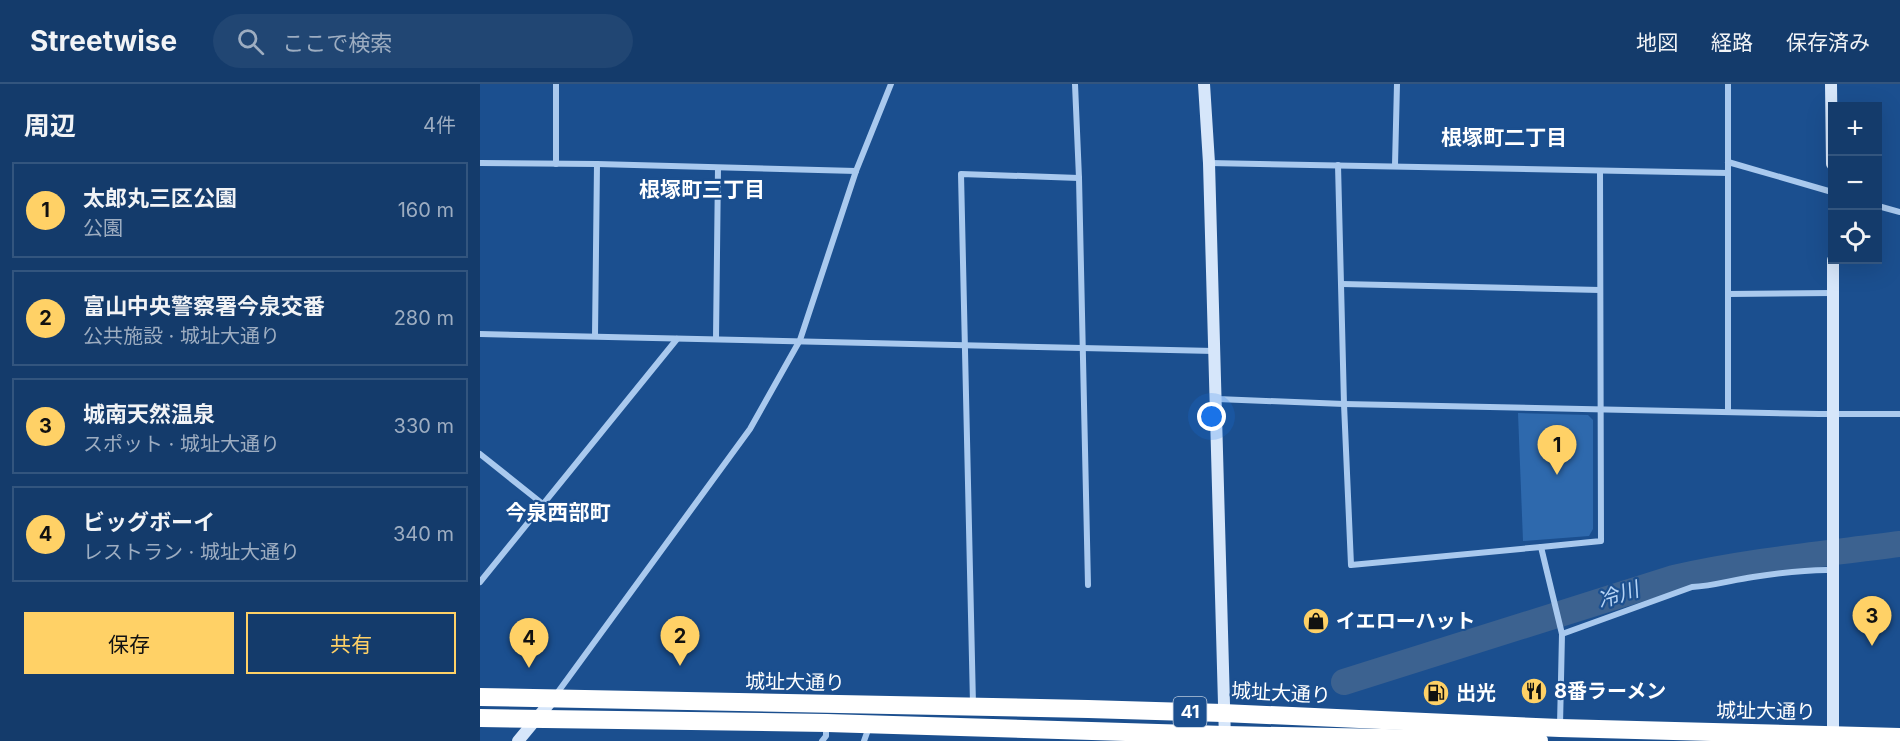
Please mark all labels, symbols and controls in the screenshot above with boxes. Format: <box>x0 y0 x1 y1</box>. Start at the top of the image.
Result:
search box <box>213 14 633 68</box>
text: Streetwise <box>30 24 177 58</box>
icon: search <box>234 25 267 58</box>
text: ここで検索 <box>282 30 392 56</box>
text: 地図 <box>1636 30 1678 55</box>
text: 経路 <box>1711 30 1753 55</box>
text: 保存済み <box>1786 30 1870 55</box>
map controls <box>1828 102 1882 264</box>
button: + <box>1828 102 1882 156</box>
text: 周辺 <box>24 110 76 141</box>
text: 4件 <box>423 113 456 137</box>
district label: 根塚町二丁目 <box>1441 125 1567 150</box>
button: − <box>1828 156 1882 210</box>
district label: 根塚町三丁目 <box>639 177 765 202</box>
text: 太郎丸三区公園 <box>83 185 237 211</box>
text: 1 <box>41 198 50 222</box>
text: 160 m <box>398 198 454 222</box>
button: locate <box>1828 210 1882 264</box>
text: 公園 <box>83 216 123 240</box>
text: 富山中央警察署今泉交番 <box>83 293 325 319</box>
text: 2 <box>39 306 52 330</box>
text: 280 m <box>394 306 454 330</box>
text: 公共施設 · 城址大通り <box>83 324 280 348</box>
text: 城南天然温泉 <box>83 401 215 427</box>
your location <box>1197 402 1226 431</box>
text: 3 <box>39 414 52 438</box>
text: 330 m <box>394 414 454 438</box>
pin: 1 <box>1538 426 1576 475</box>
text: スポット · 城址大通り <box>83 432 280 456</box>
district label: 今泉西部町 <box>506 500 611 525</box>
text: ビッグボーイ <box>83 509 215 535</box>
text: 4 <box>39 522 52 546</box>
text: 340 m <box>393 522 454 546</box>
text: レストラン · 城址大通り <box>83 540 300 564</box>
water label: 冷川 <box>1594 576 1644 613</box>
pin: 3 <box>1852 596 1892 646</box>
shop icon: イエローハット <box>1301 606 1331 636</box>
place label: イエローハット <box>1336 609 1475 633</box>
button: 保存 <box>24 612 234 674</box>
button: 共有 <box>246 612 456 674</box>
pin: 2 <box>660 616 700 666</box>
pin: 4 <box>509 618 548 668</box>
street label: 城址大通り <box>745 669 845 695</box>
restaurant icon: 8番ラーメン <box>1519 676 1549 706</box>
street label: 城址大通り <box>1230 678 1332 708</box>
fuel station icon: 出光 <box>1421 678 1451 708</box>
place label: 8番ラーメン <box>1554 679 1666 703</box>
place label: 出光 <box>1456 681 1496 705</box>
road number: 41 <box>1174 697 1206 727</box>
street label: 城址大通り <box>1716 698 1816 724</box>

